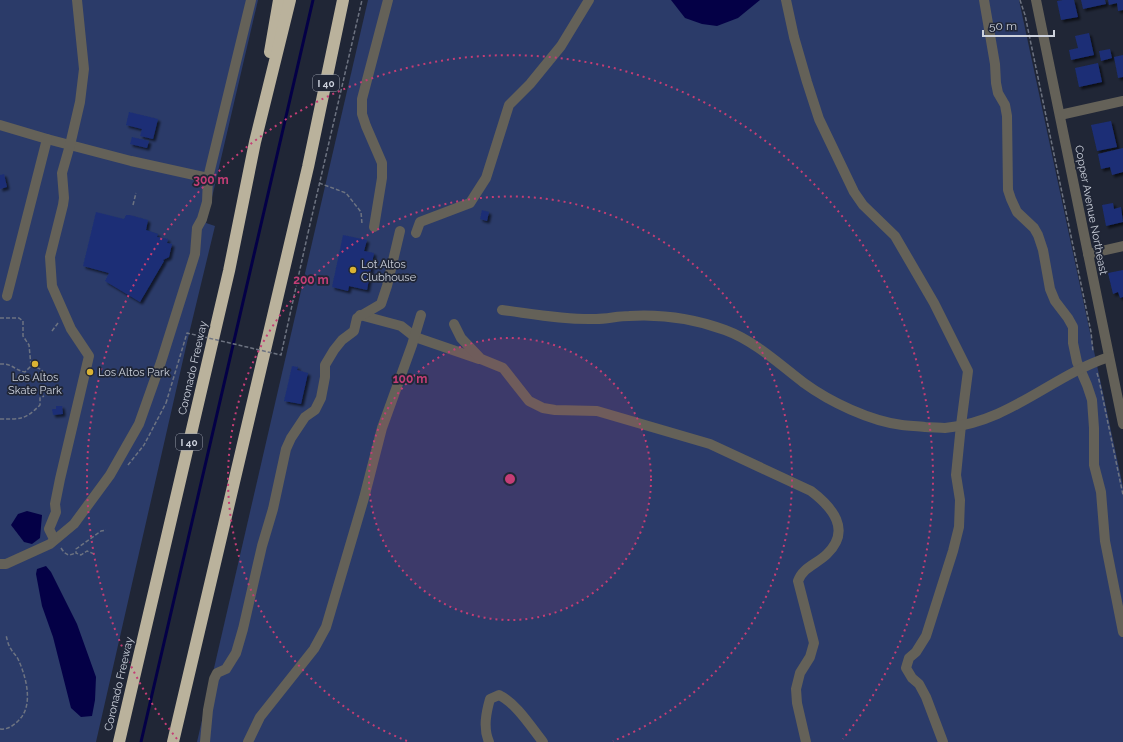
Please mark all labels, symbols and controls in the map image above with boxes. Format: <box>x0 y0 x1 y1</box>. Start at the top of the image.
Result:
scale bar <box>983 12 1054 38</box>
text: 50 m <box>989 19 1017 33</box>
road number: I 40 <box>313 75 339 91</box>
street label: Copper Avenue Northeast <box>1072 144 1110 276</box>
text: 300 m <box>193 173 229 187</box>
place label: Lot Altos Clubhouse <box>361 258 417 284</box>
marker: Lot Altos Clubhouse <box>348 265 358 275</box>
text: 200 m <box>293 273 329 287</box>
street label: Coronado Freeway <box>176 320 210 416</box>
marker: Los Altos Skate Park <box>30 359 40 369</box>
place label: Los Altos Park <box>98 366 170 379</box>
marker: Los Altos Park <box>85 367 95 377</box>
place label: Los Altos Skate Park <box>8 371 62 397</box>
text: 100 m <box>393 372 427 386</box>
road number: I 40 <box>176 434 202 450</box>
centre of rings <box>503 472 517 486</box>
street label: Coronado Freeway <box>102 636 136 732</box>

